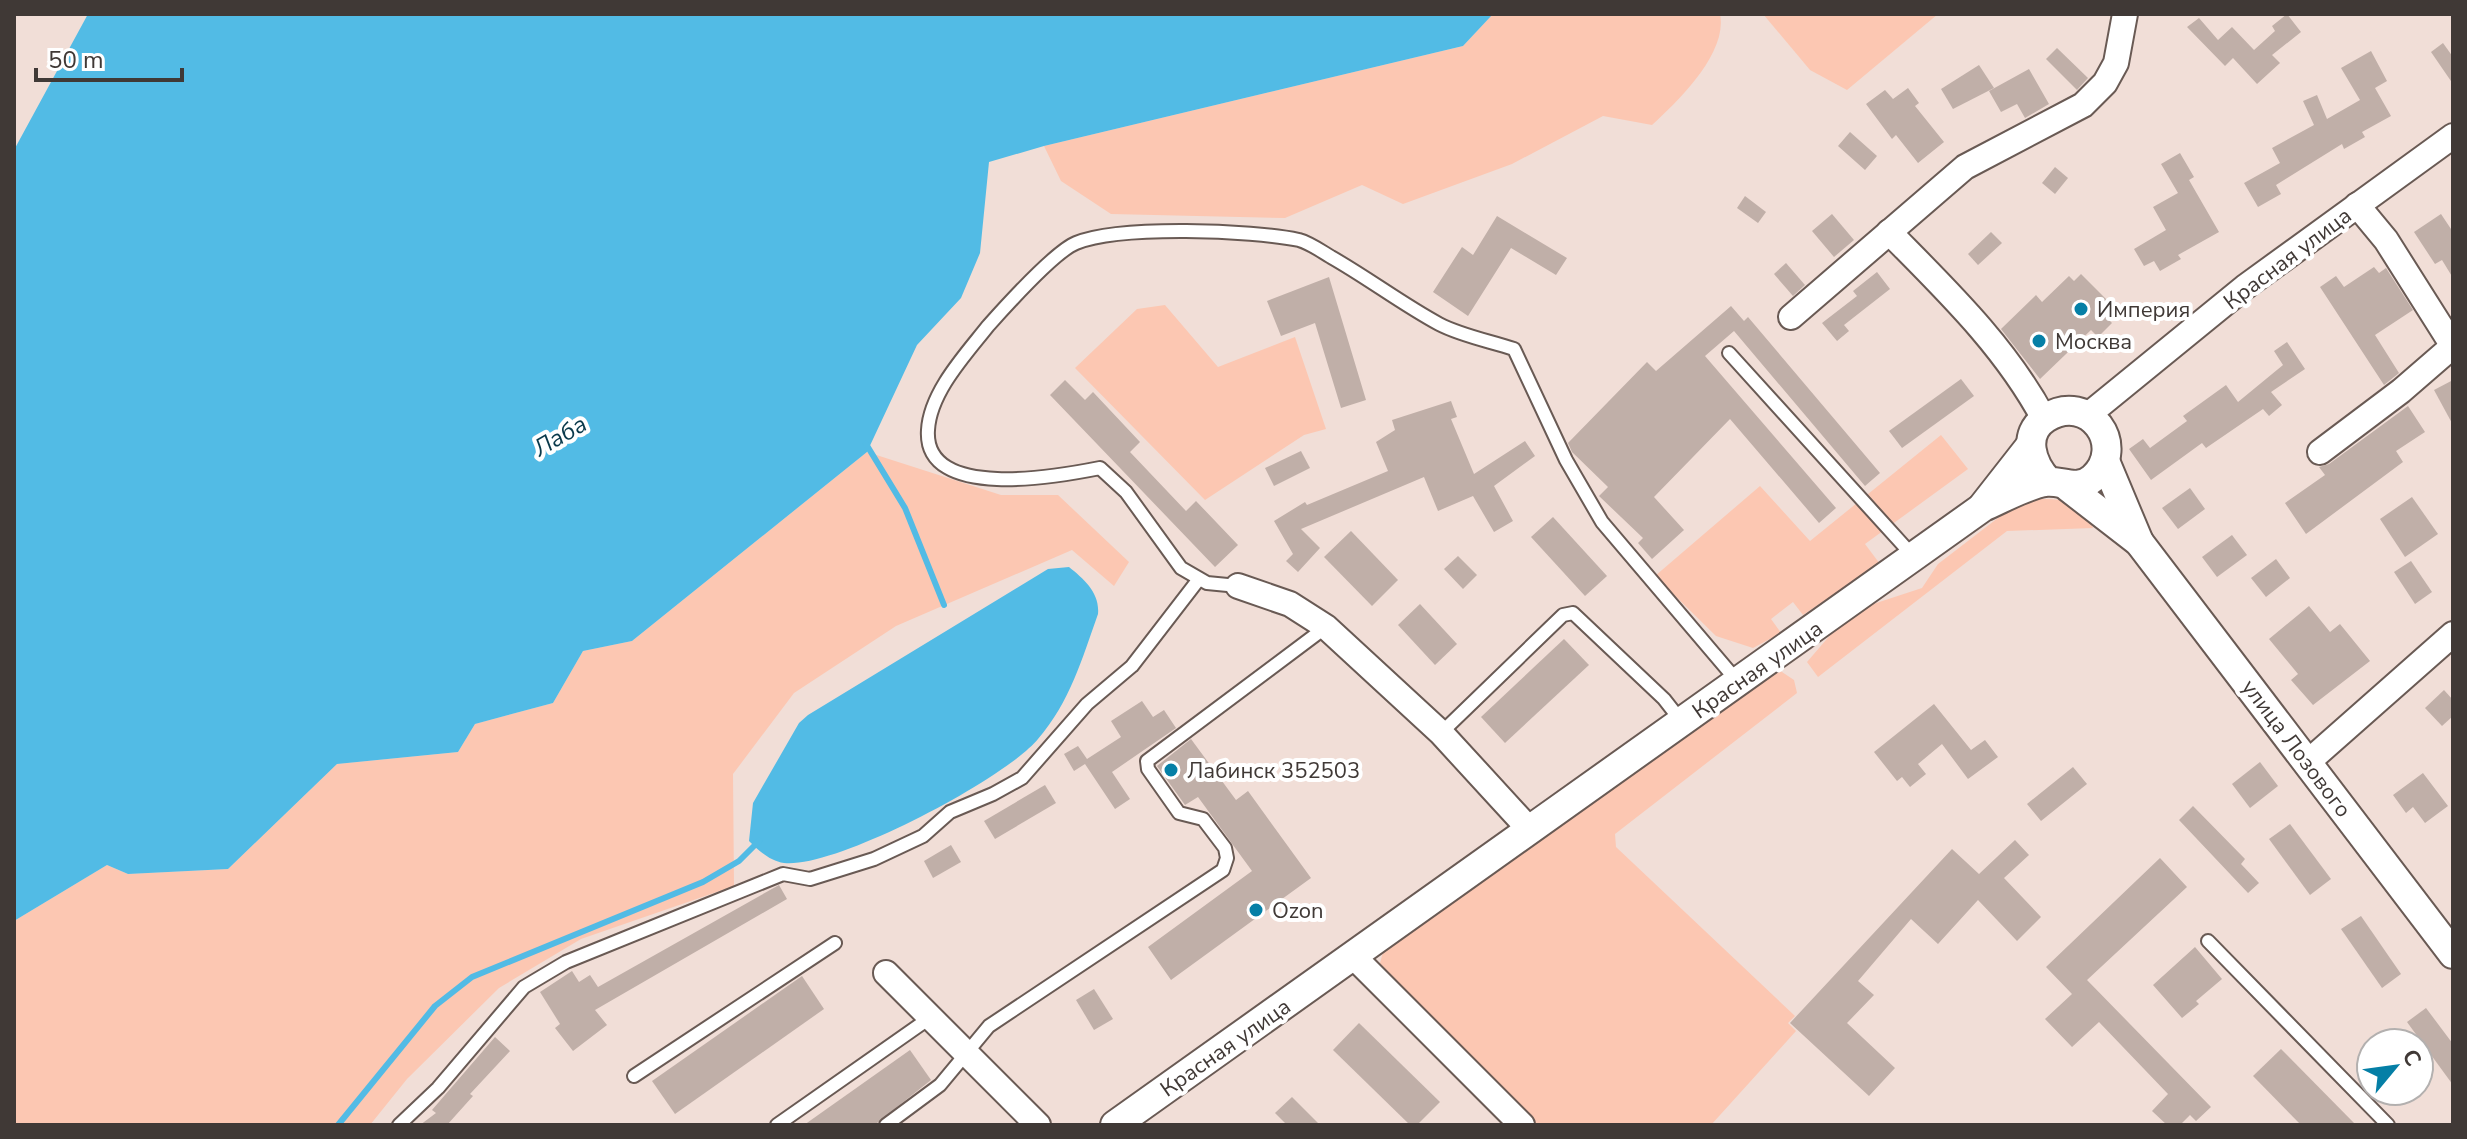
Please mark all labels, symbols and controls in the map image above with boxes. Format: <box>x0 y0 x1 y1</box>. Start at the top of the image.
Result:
scale bar <box>36 32 182 82</box>
text: 50 m <box>48 44 104 76</box>
street label: Красная улица <box>2217 201 2358 317</box>
place label: Империя <box>2097 295 2190 325</box>
marker: Империя <box>2072 300 2090 318</box>
place label: Москва <box>2055 327 2132 357</box>
marker: Москва <box>2030 332 2048 350</box>
water label: Лаба <box>526 408 593 465</box>
street label: Красная улица <box>1686 614 1829 726</box>
street label: улица Лозового <box>2234 673 2358 824</box>
place label: Лабинск 352503 <box>1187 756 1360 786</box>
marker: Лабинск 352503 <box>1162 761 1180 779</box>
place label: Ozon <box>1272 896 1324 926</box>
marker: Ozon <box>1247 901 1265 919</box>
street label: Красная улица <box>1154 992 1297 1104</box>
north arrow <box>2355 1027 2435 1107</box>
text: С <box>2395 1044 2428 1072</box>

